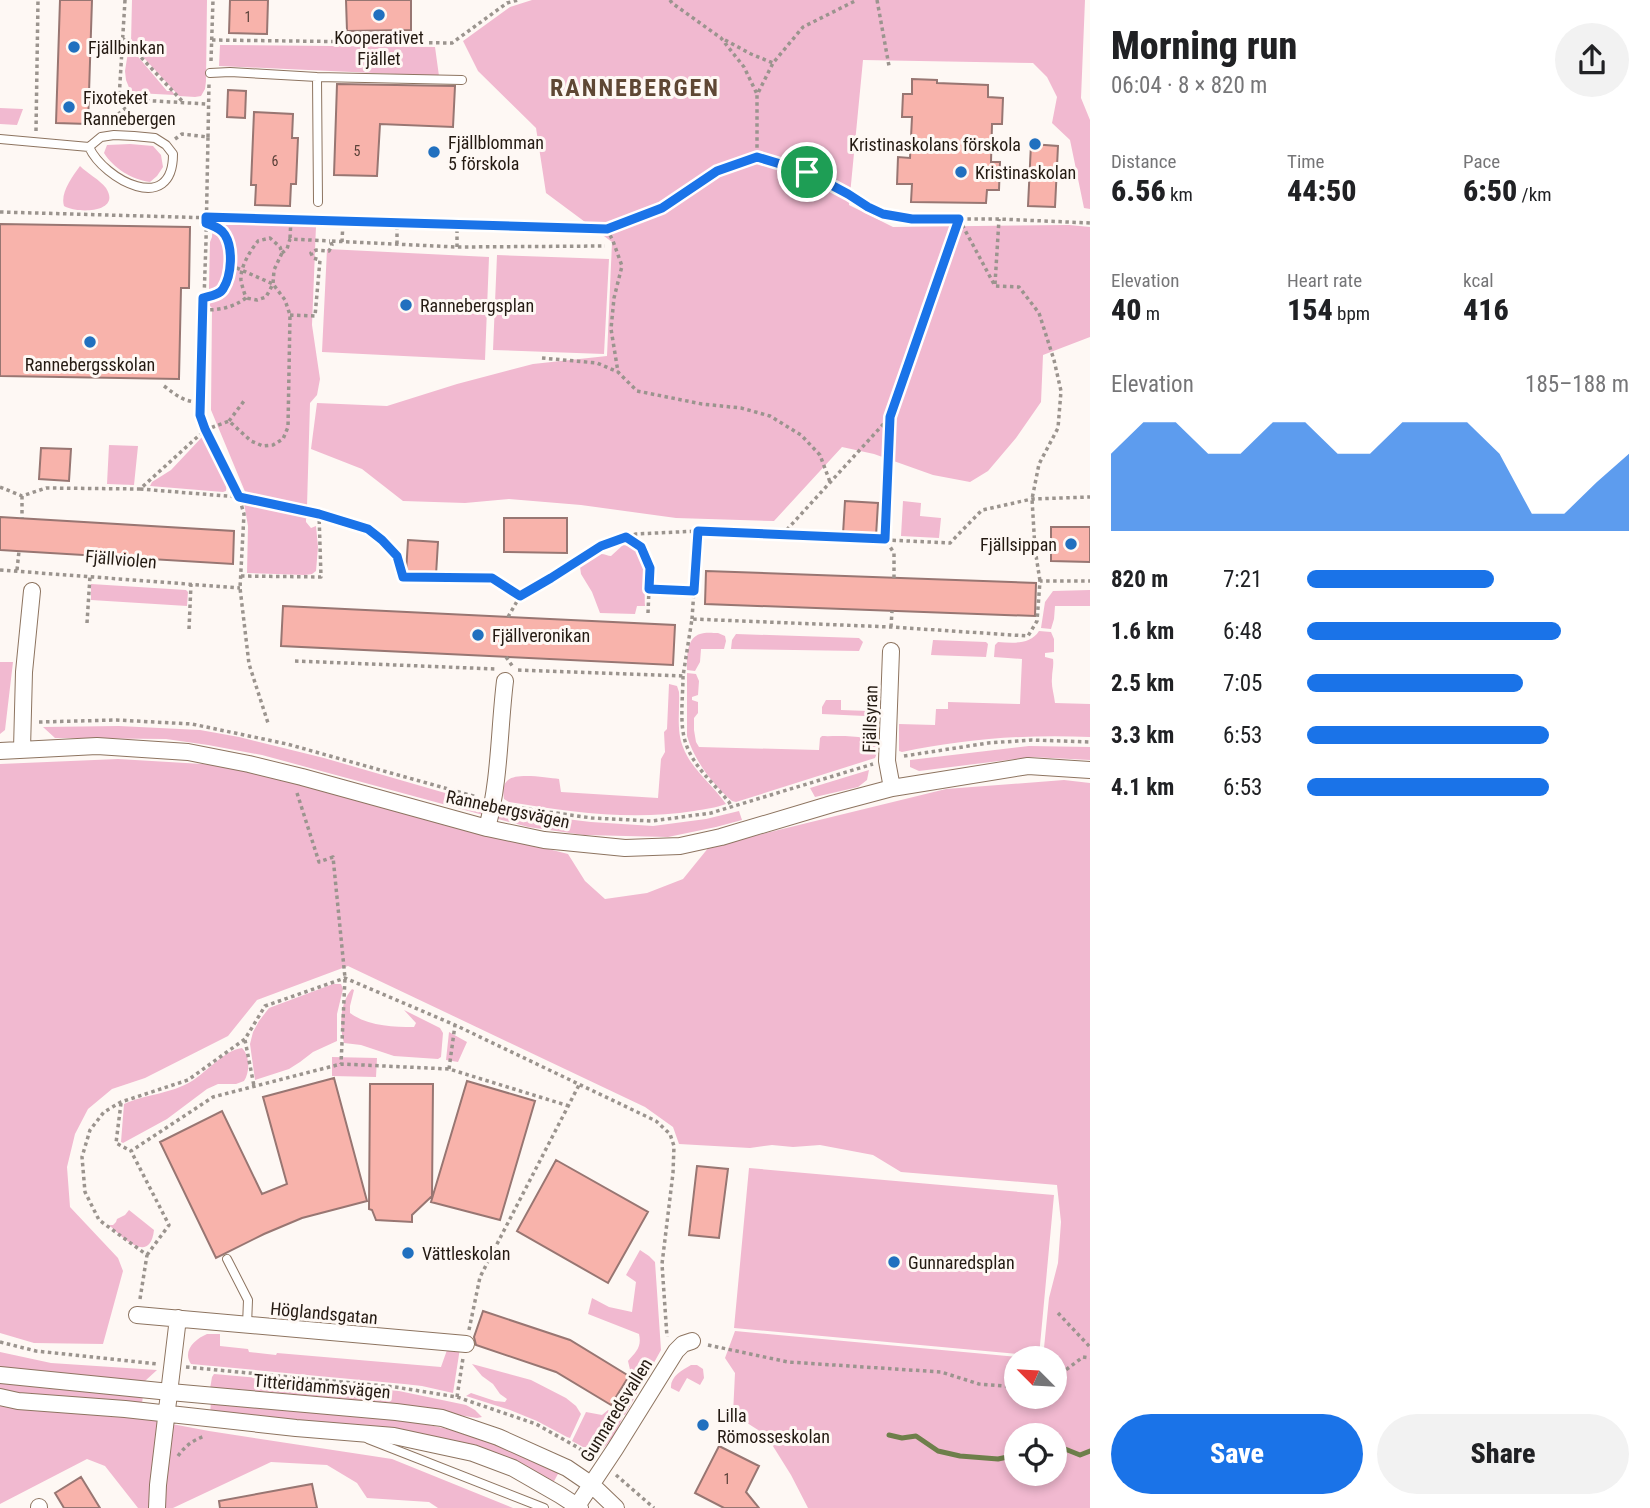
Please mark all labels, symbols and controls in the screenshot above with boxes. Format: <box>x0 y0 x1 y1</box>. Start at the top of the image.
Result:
marker: Kooperativet Fjället <box>371 7 387 23</box>
house number: 1 <box>245 9 251 25</box>
button: share <box>1555 23 1629 97</box>
text: Morning run <box>1111 24 1297 68</box>
place label: Kooperativet Fjället <box>334 27 424 69</box>
place label: Fjällbinkan <box>88 37 165 58</box>
marker: Fjällbinkan <box>66 39 82 55</box>
text: 06:04 · 8 × 820 m <box>1111 72 1267 99</box>
district label: RANNEBERGEN <box>550 74 720 102</box>
place label: Fixoteket Rannebergen <box>83 87 176 129</box>
marker: Fixoteket Rannebergen <box>61 99 77 115</box>
place label: Fjällblomman 5 förskola <box>448 132 544 174</box>
place label: Kristinaskolans förskola <box>849 134 1021 155</box>
marker: Kristinaskolans förskola <box>1027 136 1043 152</box>
pin <box>777 142 837 202</box>
house number: 5 <box>354 143 361 159</box>
marker: Fjällblomman 5 förskola <box>426 144 442 160</box>
text: Distance <box>1111 150 1176 173</box>
text: Time <box>1287 150 1324 173</box>
text: Pace <box>1463 150 1500 173</box>
house number: 6 <box>272 153 279 169</box>
icon: arrive <box>788 153 826 191</box>
place label: Kristinaskolan <box>975 162 1076 183</box>
marker: Kristinaskolan <box>953 164 969 180</box>
text: 6.56 <box>1111 173 1166 208</box>
text: 44:50 <box>1287 173 1356 208</box>
text: 6:50 <box>1463 173 1517 208</box>
text: km <box>1166 183 1193 206</box>
text: /km <box>1517 183 1552 206</box>
text: Elevation <box>1111 269 1179 292</box>
text: Heart rate <box>1287 269 1362 292</box>
text: kcal <box>1463 269 1494 292</box>
text: 40 <box>1111 292 1142 327</box>
text: 154 <box>1287 292 1333 327</box>
text: 416 <box>1463 292 1509 327</box>
place label: Rannebergsplan <box>420 295 534 316</box>
marker: Rannebergsplan <box>398 297 414 313</box>
text: m <box>1142 302 1160 325</box>
text: bpm <box>1333 302 1370 325</box>
marker: Rannebergsskolan <box>82 334 98 350</box>
place label: Rannebergsskolan <box>25 354 155 375</box>
text: Elevation <box>1111 371 1194 398</box>
text: 185–188 m <box>1525 371 1629 398</box>
place label: Fjällsippan <box>980 534 1057 555</box>
marker: Fjällsippan <box>1063 536 1079 552</box>
street label: Fjällviolen <box>84 545 158 573</box>
text: 820 m <box>1111 566 1168 593</box>
text: 7:21 <box>1223 566 1262 593</box>
text: 1.6 km <box>1111 618 1174 645</box>
text: 6:48 <box>1223 618 1262 645</box>
place label: Fjällveronikan <box>492 625 590 646</box>
marker: Fjällveronikan <box>470 627 486 643</box>
text: 2.5 km <box>1111 670 1174 697</box>
text: 7:05 <box>1223 670 1262 697</box>
street label: Fjällsyran <box>858 685 882 753</box>
text: 3.3 km <box>1111 722 1174 749</box>
text: 6:53 <box>1223 722 1262 749</box>
text: 4.1 km <box>1111 774 1174 801</box>
text: 6:53 <box>1223 774 1262 801</box>
street label: Rannebergsvägen <box>444 786 572 832</box>
place label: Vättleskolan <box>422 1243 510 1264</box>
marker: Vättleskolan <box>400 1245 416 1261</box>
place label: Gunnaredsplan <box>908 1252 1015 1273</box>
marker: Gunnaredsplan <box>886 1254 902 1270</box>
street label: Höglandsgatan <box>269 1298 379 1328</box>
north arrow <box>1004 1346 1068 1409</box>
map controls <box>1004 1346 1067 1486</box>
street label: Gunnaredsvallen <box>576 1354 656 1466</box>
street label: Titteridammsvägen <box>253 1370 391 1402</box>
place label: Lilla Römosseskolan <box>717 1405 830 1447</box>
button: Save <box>1111 1414 1363 1494</box>
button: Share <box>1377 1414 1629 1494</box>
marker: Lilla Römosseskolan <box>695 1417 711 1433</box>
button: locate <box>1004 1423 1067 1486</box>
house number: 1 <box>724 1471 730 1487</box>

